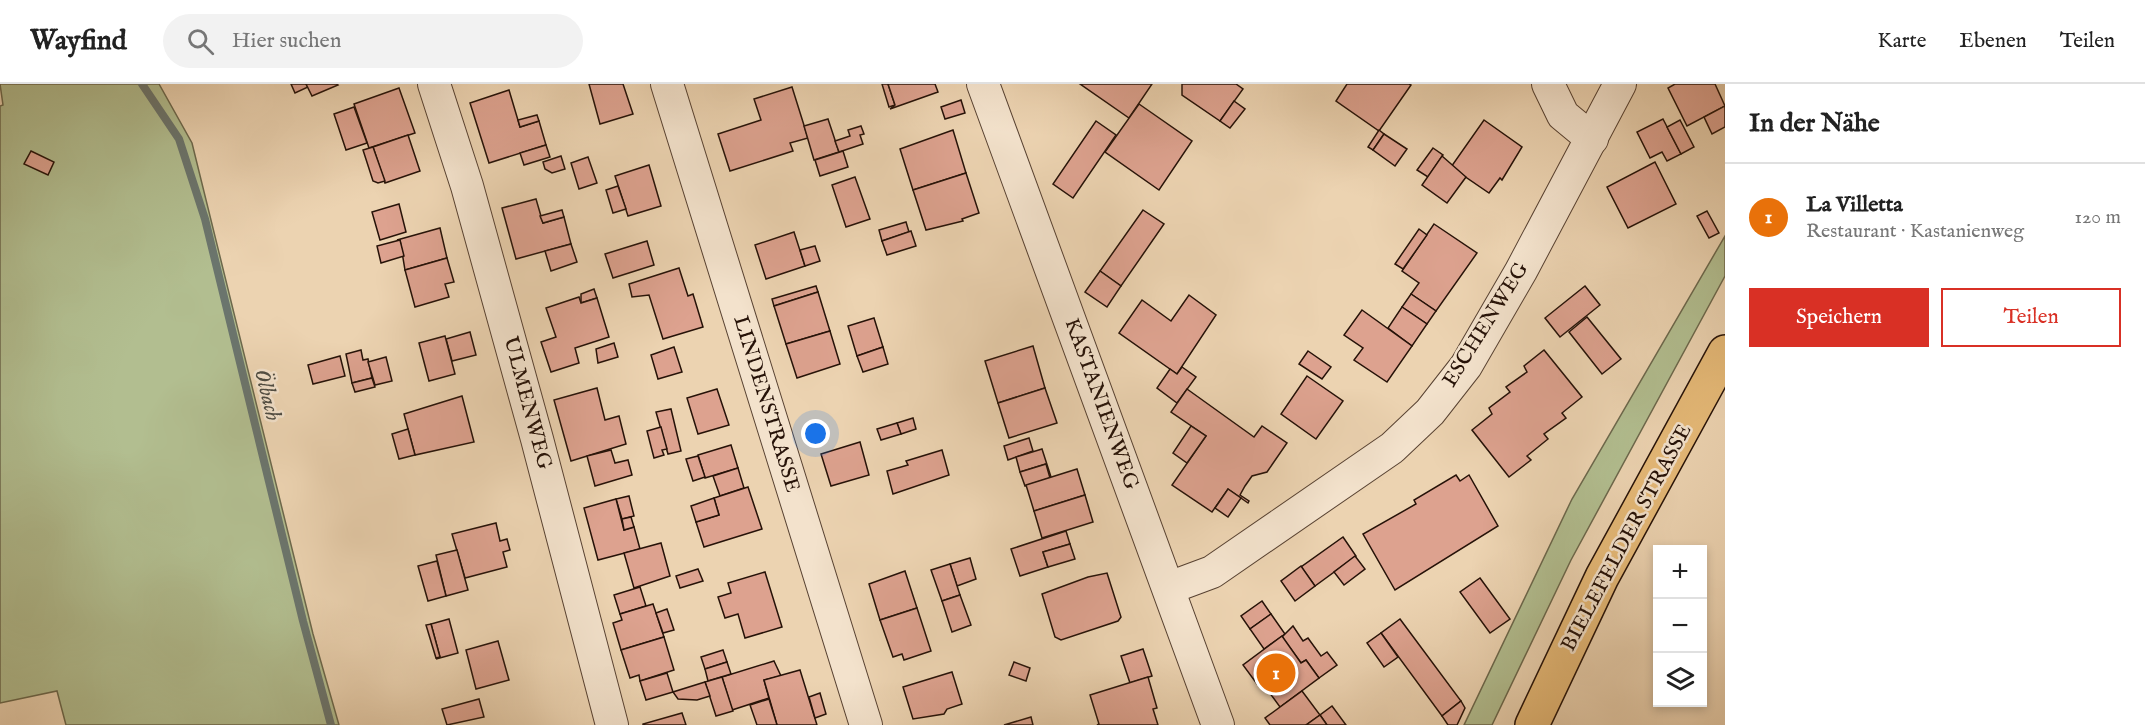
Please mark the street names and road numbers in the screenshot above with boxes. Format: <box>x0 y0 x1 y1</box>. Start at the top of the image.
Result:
street label: ESCHENWEG <box>1437 257 1535 393</box>
street label: LINDENSTRASSE <box>726 312 806 496</box>
street label: KASTANIENWEG <box>1057 315 1145 494</box>
street label: ULMENWEG <box>496 334 558 473</box>
street label: BIELEFELDER STRASSE <box>1556 420 1698 656</box>

